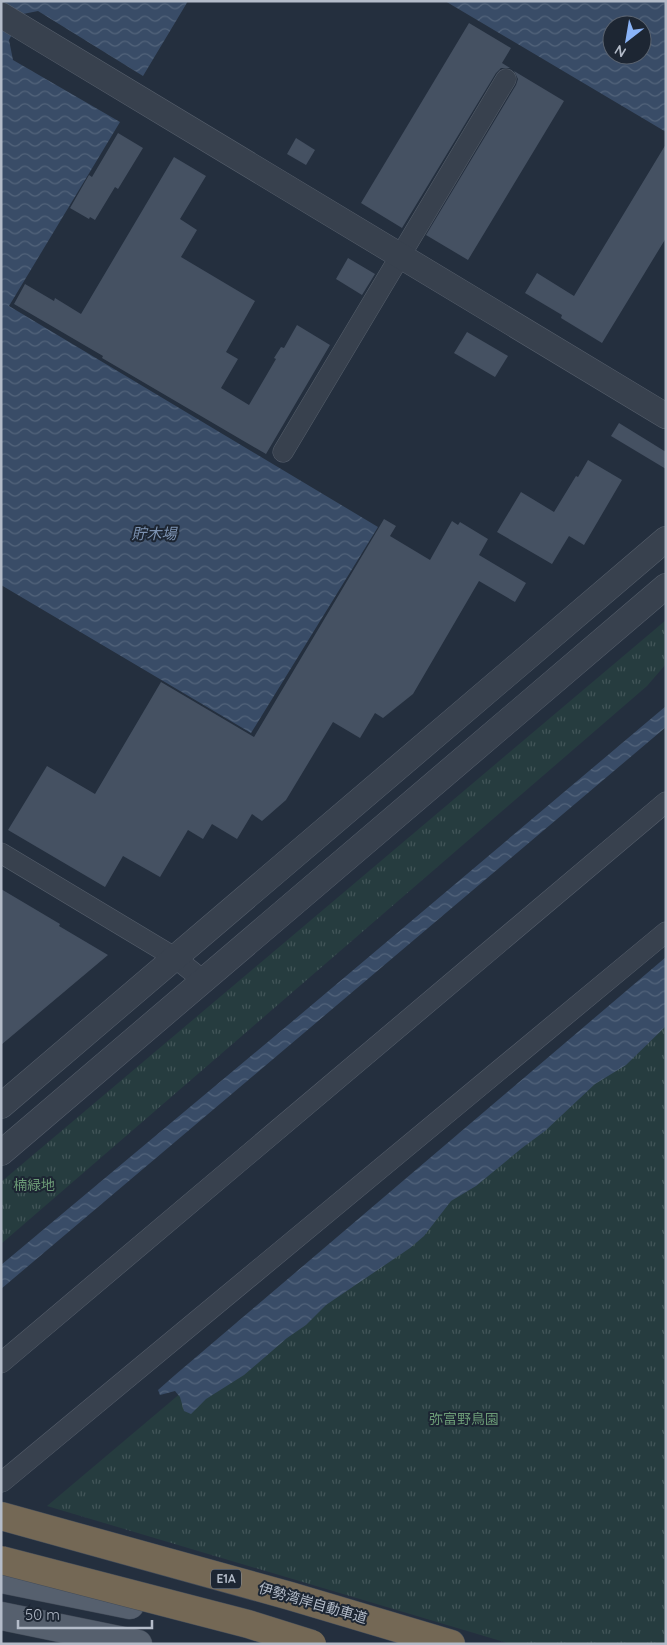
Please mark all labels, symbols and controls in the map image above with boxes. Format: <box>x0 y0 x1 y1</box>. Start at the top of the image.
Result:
north arrow <box>602 15 652 65</box>
text: N <box>611 41 629 62</box>
water label: 貯木場 <box>131 524 178 543</box>
park label: 楠緑地 <box>13 1176 55 1194</box>
park label: 弥富野鳥園 <box>429 1410 499 1428</box>
road number: E1A <box>211 1570 241 1588</box>
street label: 伊勢湾岸自動車道 <box>257 1579 369 1627</box>
scale bar <box>18 1598 151 1630</box>
text: 50 m <box>25 1605 60 1624</box>

